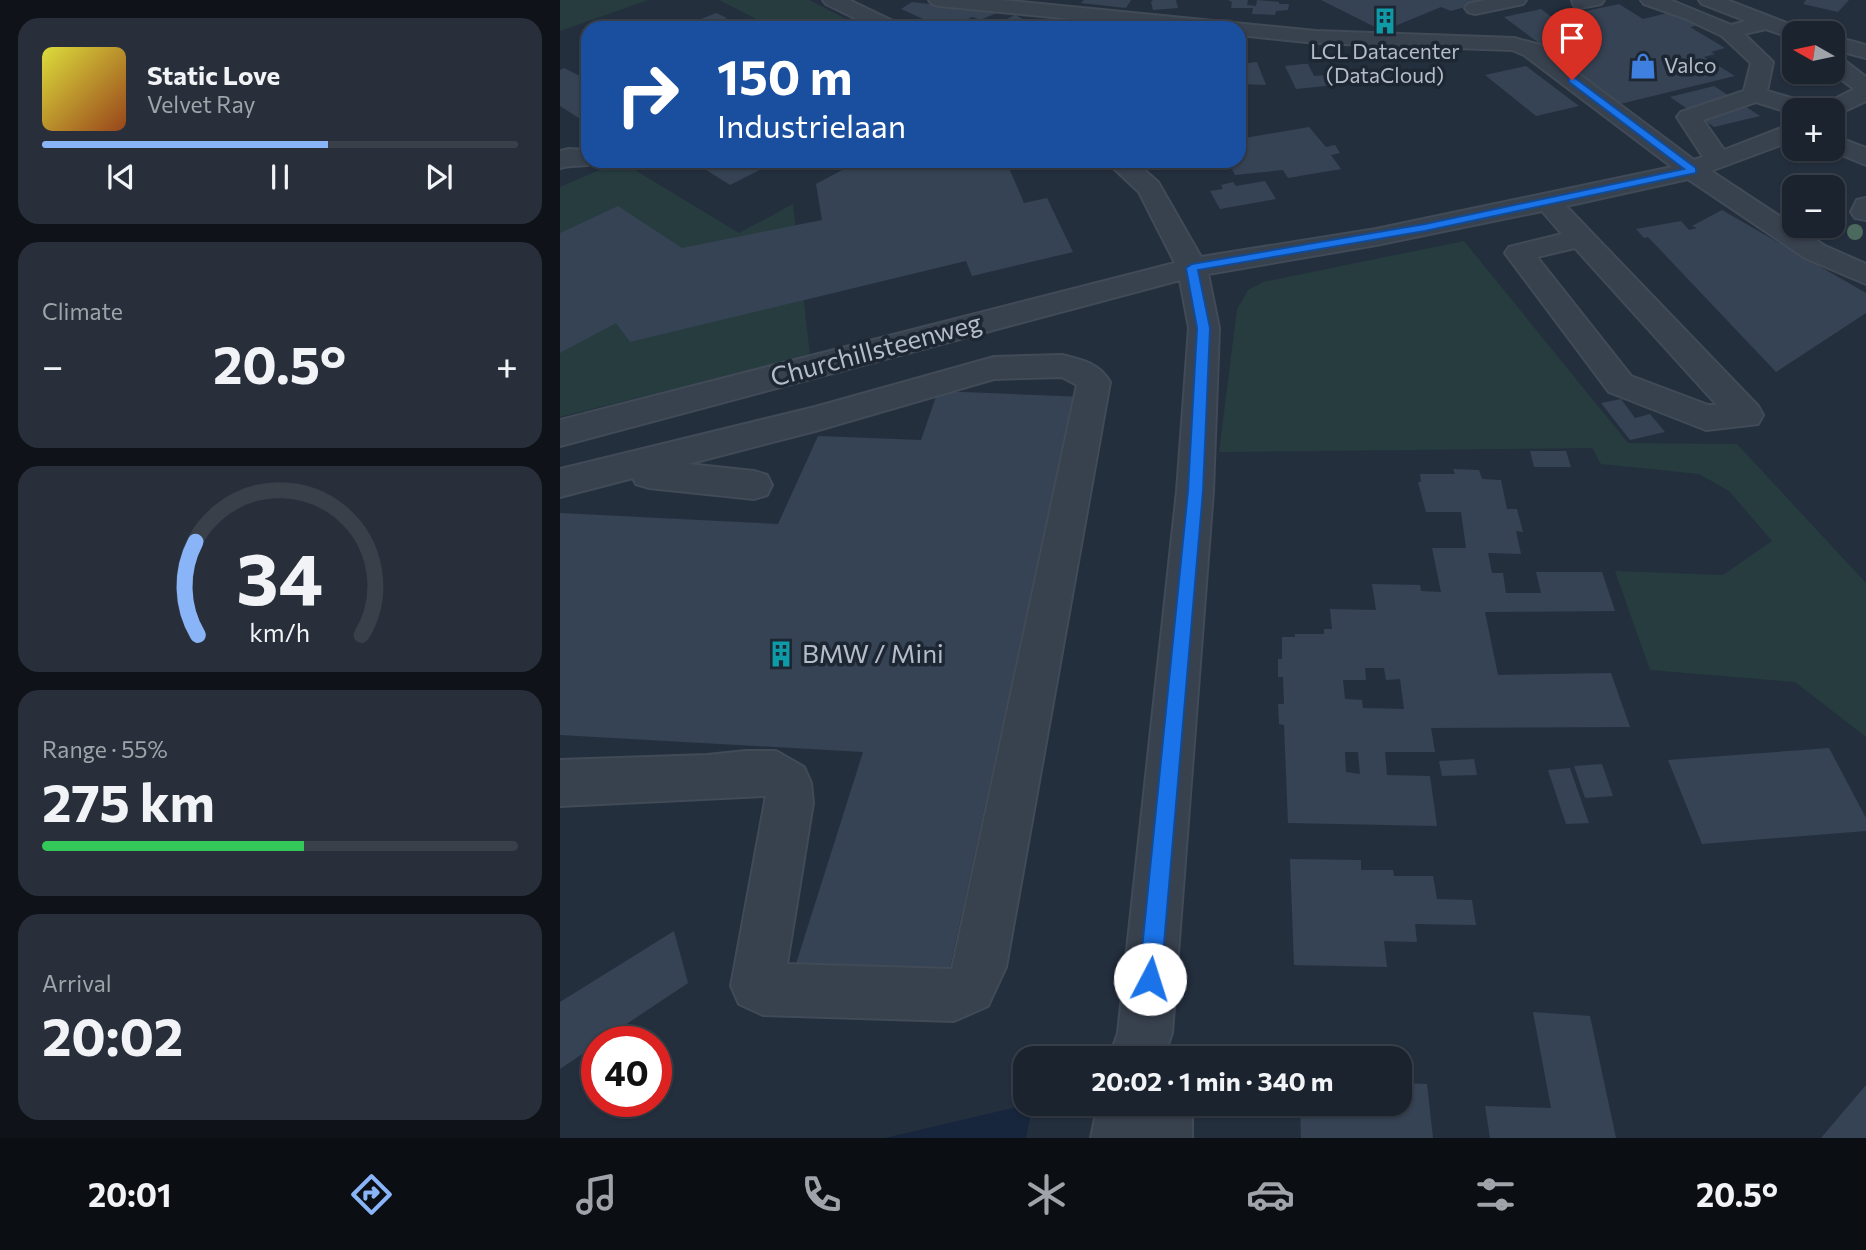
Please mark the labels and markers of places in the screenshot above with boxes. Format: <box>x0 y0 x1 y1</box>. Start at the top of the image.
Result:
building icon: LCL Datacenter (DataCloud) <box>1370 6 1400 36</box>
pin <box>1542 8 1602 80</box>
place label: LCL Datacenter (DataCloud) <box>1310 38 1460 87</box>
shop icon: Valco <box>1628 51 1658 81</box>
place label: Valco <box>1664 52 1717 77</box>
place label: BMW / Mini <box>802 637 944 668</box>
building icon: BMW / Mini <box>766 639 796 669</box>

